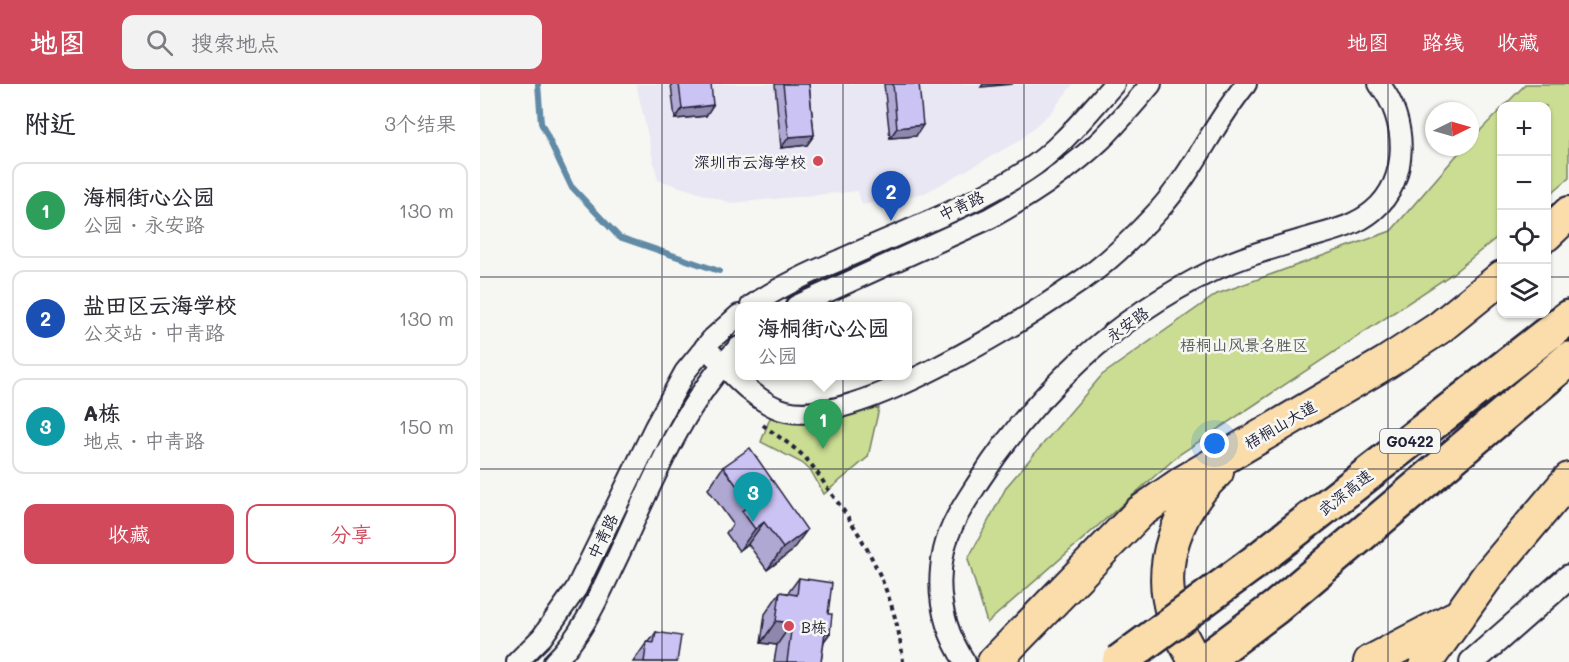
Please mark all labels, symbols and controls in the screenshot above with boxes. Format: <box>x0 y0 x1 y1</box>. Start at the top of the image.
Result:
search box <box>122 15 542 69</box>
text: 地图 <box>30 24 86 60</box>
icon: search <box>143 26 176 59</box>
text: 搜索地点 <box>191 28 279 57</box>
text: 地图 <box>1347 28 1389 55</box>
text: 路线 <box>1422 28 1464 55</box>
text: 收藏 <box>1497 28 1539 55</box>
north arrow <box>1425 102 1479 156</box>
map controls <box>1497 102 1551 318</box>
button: + <box>1497 102 1551 156</box>
text: 附近 <box>24 106 76 140</box>
text: 3个结果 <box>384 110 456 136</box>
place label: 深圳市云海学校 <box>694 151 806 172</box>
marker: 深圳市云海学校 <box>811 154 825 168</box>
button: − <box>1497 156 1551 210</box>
pin: 2 <box>872 172 910 221</box>
text: 海桐街心公园 <box>83 182 215 211</box>
street label: 中青路 <box>935 185 987 225</box>
text: 1 <box>41 197 50 223</box>
text: 130 m <box>399 197 454 223</box>
button: locate <box>1497 210 1551 264</box>
text: 公园 · 永安路 <box>83 211 205 237</box>
button: layers <box>1497 264 1551 318</box>
text: 盐田区云海学校 <box>83 290 237 319</box>
street label: 永安路 <box>1101 301 1153 347</box>
popup <box>735 302 912 380</box>
text: 2 <box>40 305 51 331</box>
text: 130 m <box>399 305 454 331</box>
text: 海桐街心公园 <box>757 313 890 342</box>
text: 公交站 · 中青路 <box>83 319 225 345</box>
park label: 梧桐山风景名胜区 <box>1180 334 1308 355</box>
text: 公园 <box>757 342 797 368</box>
street label: 梧桐山大道 <box>1240 395 1320 453</box>
text: A栋 <box>83 398 120 427</box>
pin: 1 <box>804 400 842 449</box>
text: 3 <box>40 413 52 439</box>
text: 150 m <box>399 413 454 439</box>
text: 地点 · 中青路 <box>83 427 205 453</box>
your location <box>1200 429 1229 458</box>
road number: G0422 <box>1380 429 1440 453</box>
street label: 武深高速 <box>1313 464 1377 520</box>
pin: 3 <box>734 472 772 522</box>
button: 收藏 <box>24 504 234 564</box>
button: 分享 <box>246 504 456 564</box>
street label: 中青路 <box>582 510 622 562</box>
place label: B栋 <box>801 616 827 637</box>
marker: B栋 <box>782 619 796 633</box>

